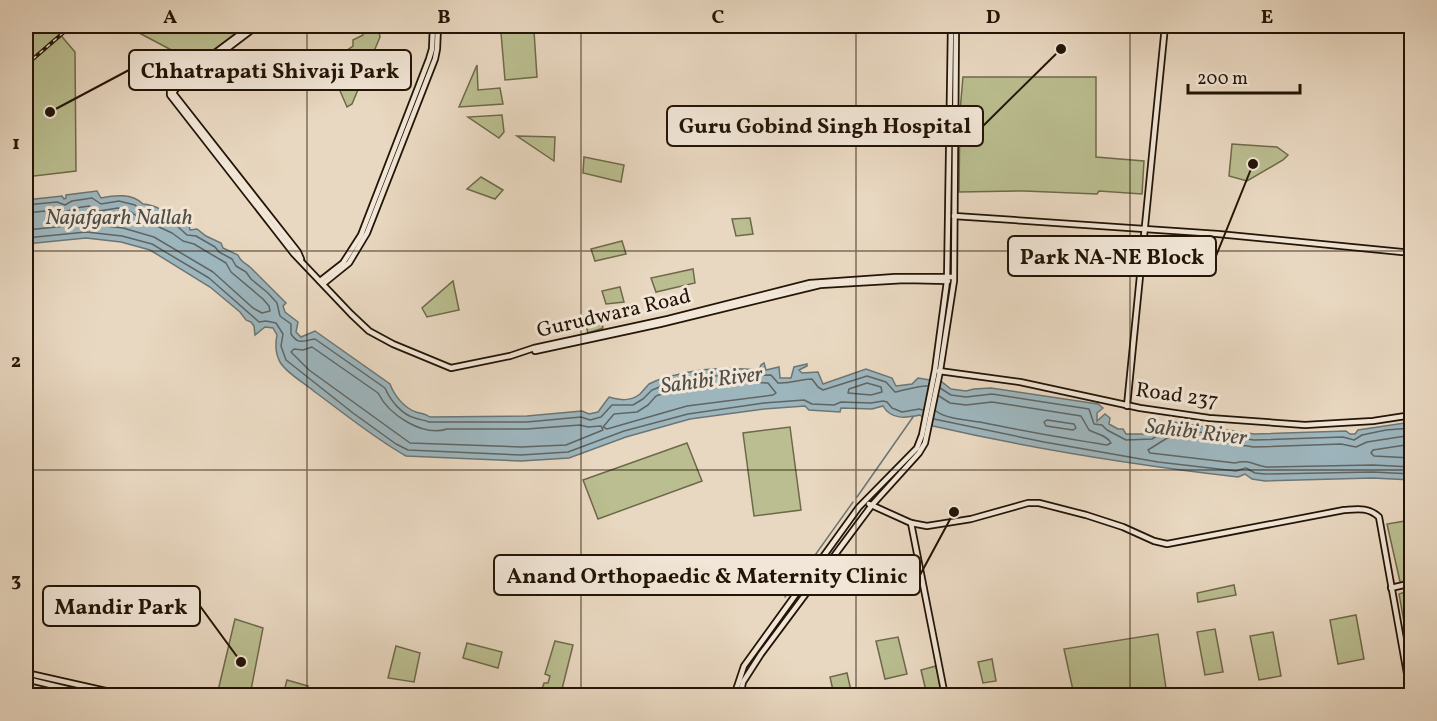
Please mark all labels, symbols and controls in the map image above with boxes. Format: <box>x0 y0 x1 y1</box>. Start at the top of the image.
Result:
text: A <box>163 4 177 32</box>
text: B <box>437 4 451 32</box>
text: C <box>712 4 725 32</box>
text: D <box>986 4 1000 32</box>
text: E <box>1261 4 1273 32</box>
callout: Chhatrapati Shivaji Park <box>129 50 411 90</box>
text: Chhatrapati Shivaji Park <box>141 57 399 88</box>
scale bar <box>1188 57 1300 95</box>
text: 200 m <box>1197 67 1248 92</box>
callout: Guru Gobind Singh Hospital <box>667 106 983 146</box>
text: Guru Gobind Singh Hospital <box>679 112 971 143</box>
text: 1 <box>12 130 20 158</box>
water label: Najafgarh Nallah <box>45 203 193 234</box>
callout: Park NA-NE Block <box>1008 236 1216 276</box>
text: Park NA-NE Block <box>1020 243 1204 274</box>
street label: Gurudwara Road <box>534 282 694 346</box>
text: 2 <box>11 348 21 376</box>
water label: Sahibi River <box>659 359 765 403</box>
street label: Road 237 <box>1134 376 1220 416</box>
water label: Sahibi River <box>1143 411 1249 455</box>
callout: Anand Orthopaedic & Maternity Clinic <box>494 555 920 595</box>
text: Anand Orthopaedic & Maternity Clinic <box>507 562 907 593</box>
text: 3 <box>11 567 21 595</box>
callout: Mandir Park <box>43 586 200 626</box>
text: Mandir Park <box>54 593 188 624</box>

